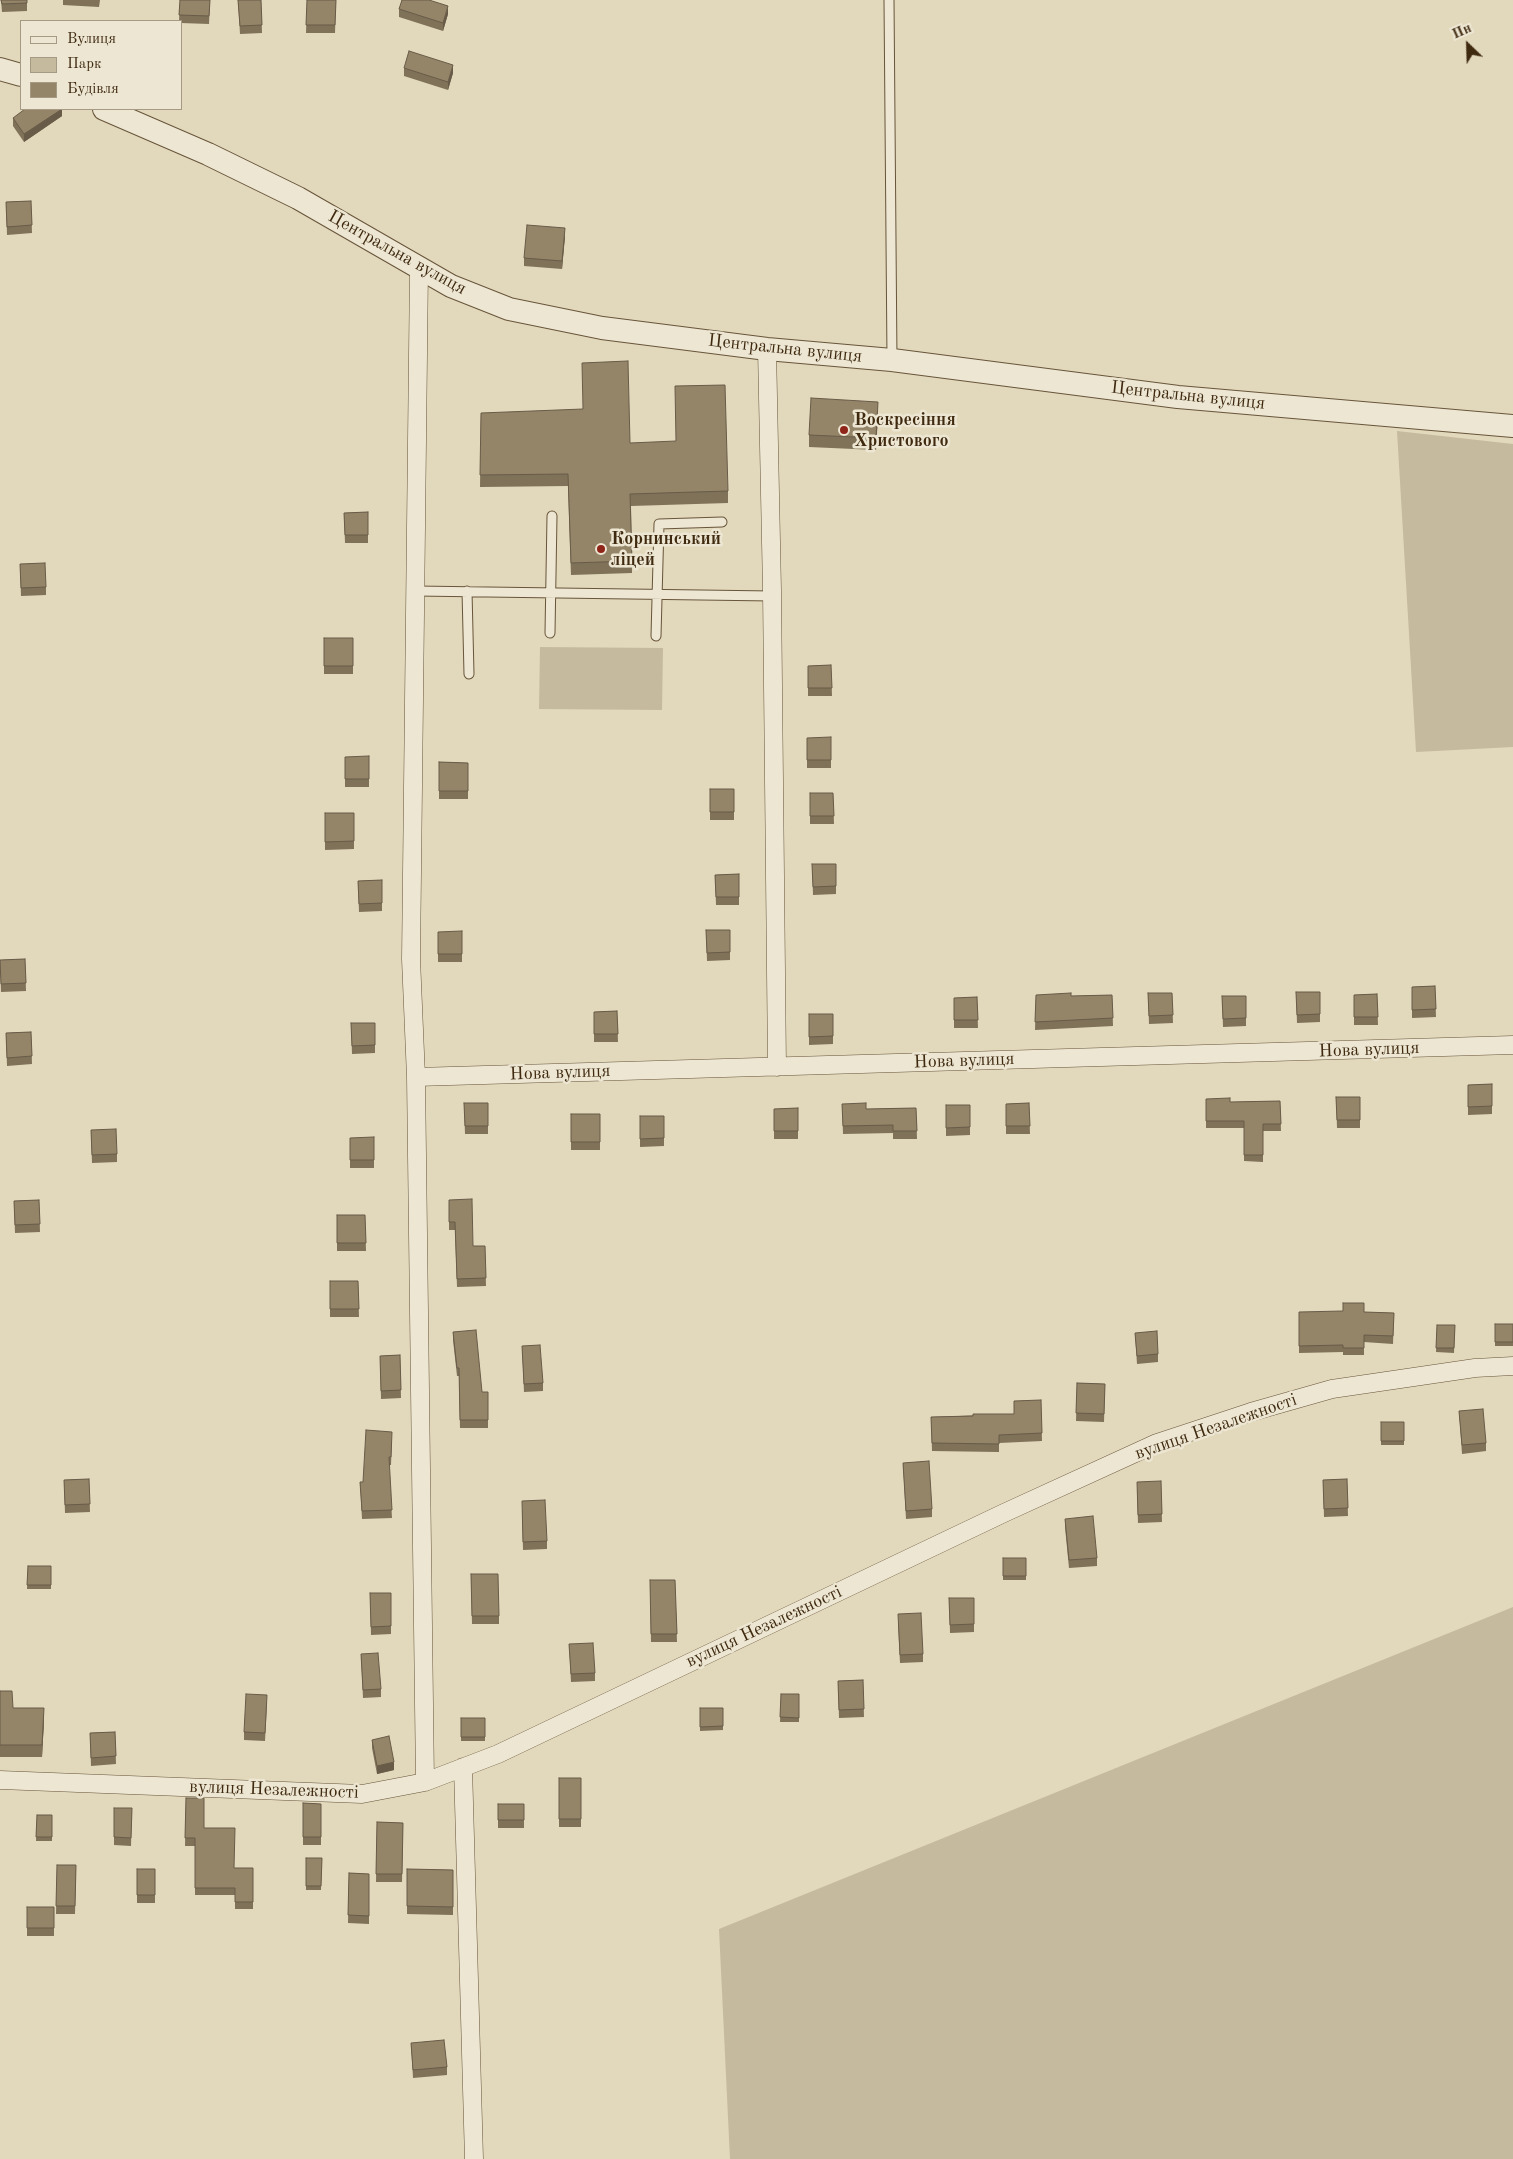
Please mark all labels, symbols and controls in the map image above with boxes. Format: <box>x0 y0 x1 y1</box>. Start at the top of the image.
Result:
legend <box>20 20 182 110</box>
north arrow <box>1443 20 1493 70</box>
text: Пн <box>1450 21 1474 42</box>
text: Вулиця <box>67 32 116 47</box>
text: Парк <box>67 57 102 72</box>
text: Будівля <box>67 82 119 97</box>
street label: Центральна вулиця <box>324 206 470 300</box>
street label: Центральна вулиця <box>707 330 863 368</box>
street label: Центральна вулиця <box>1110 377 1266 415</box>
place label: Воскресіння Христового <box>854 409 956 452</box>
marker: Воскресіння Христового <box>838 424 850 436</box>
place label: Корнинський ліцей <box>611 528 721 570</box>
marker: Корнинський ліцей <box>595 543 607 555</box>
street label: Нова вулиця <box>1318 1037 1420 1063</box>
street label: Нова вулиця <box>913 1048 1015 1074</box>
street label: Нова вулиця <box>509 1060 611 1086</box>
street label: вулиця Незалежності <box>1132 1389 1300 1465</box>
street label: вулиця Незалежності <box>683 1581 845 1673</box>
street label: вулиця Незалежності <box>189 1776 359 1804</box>

